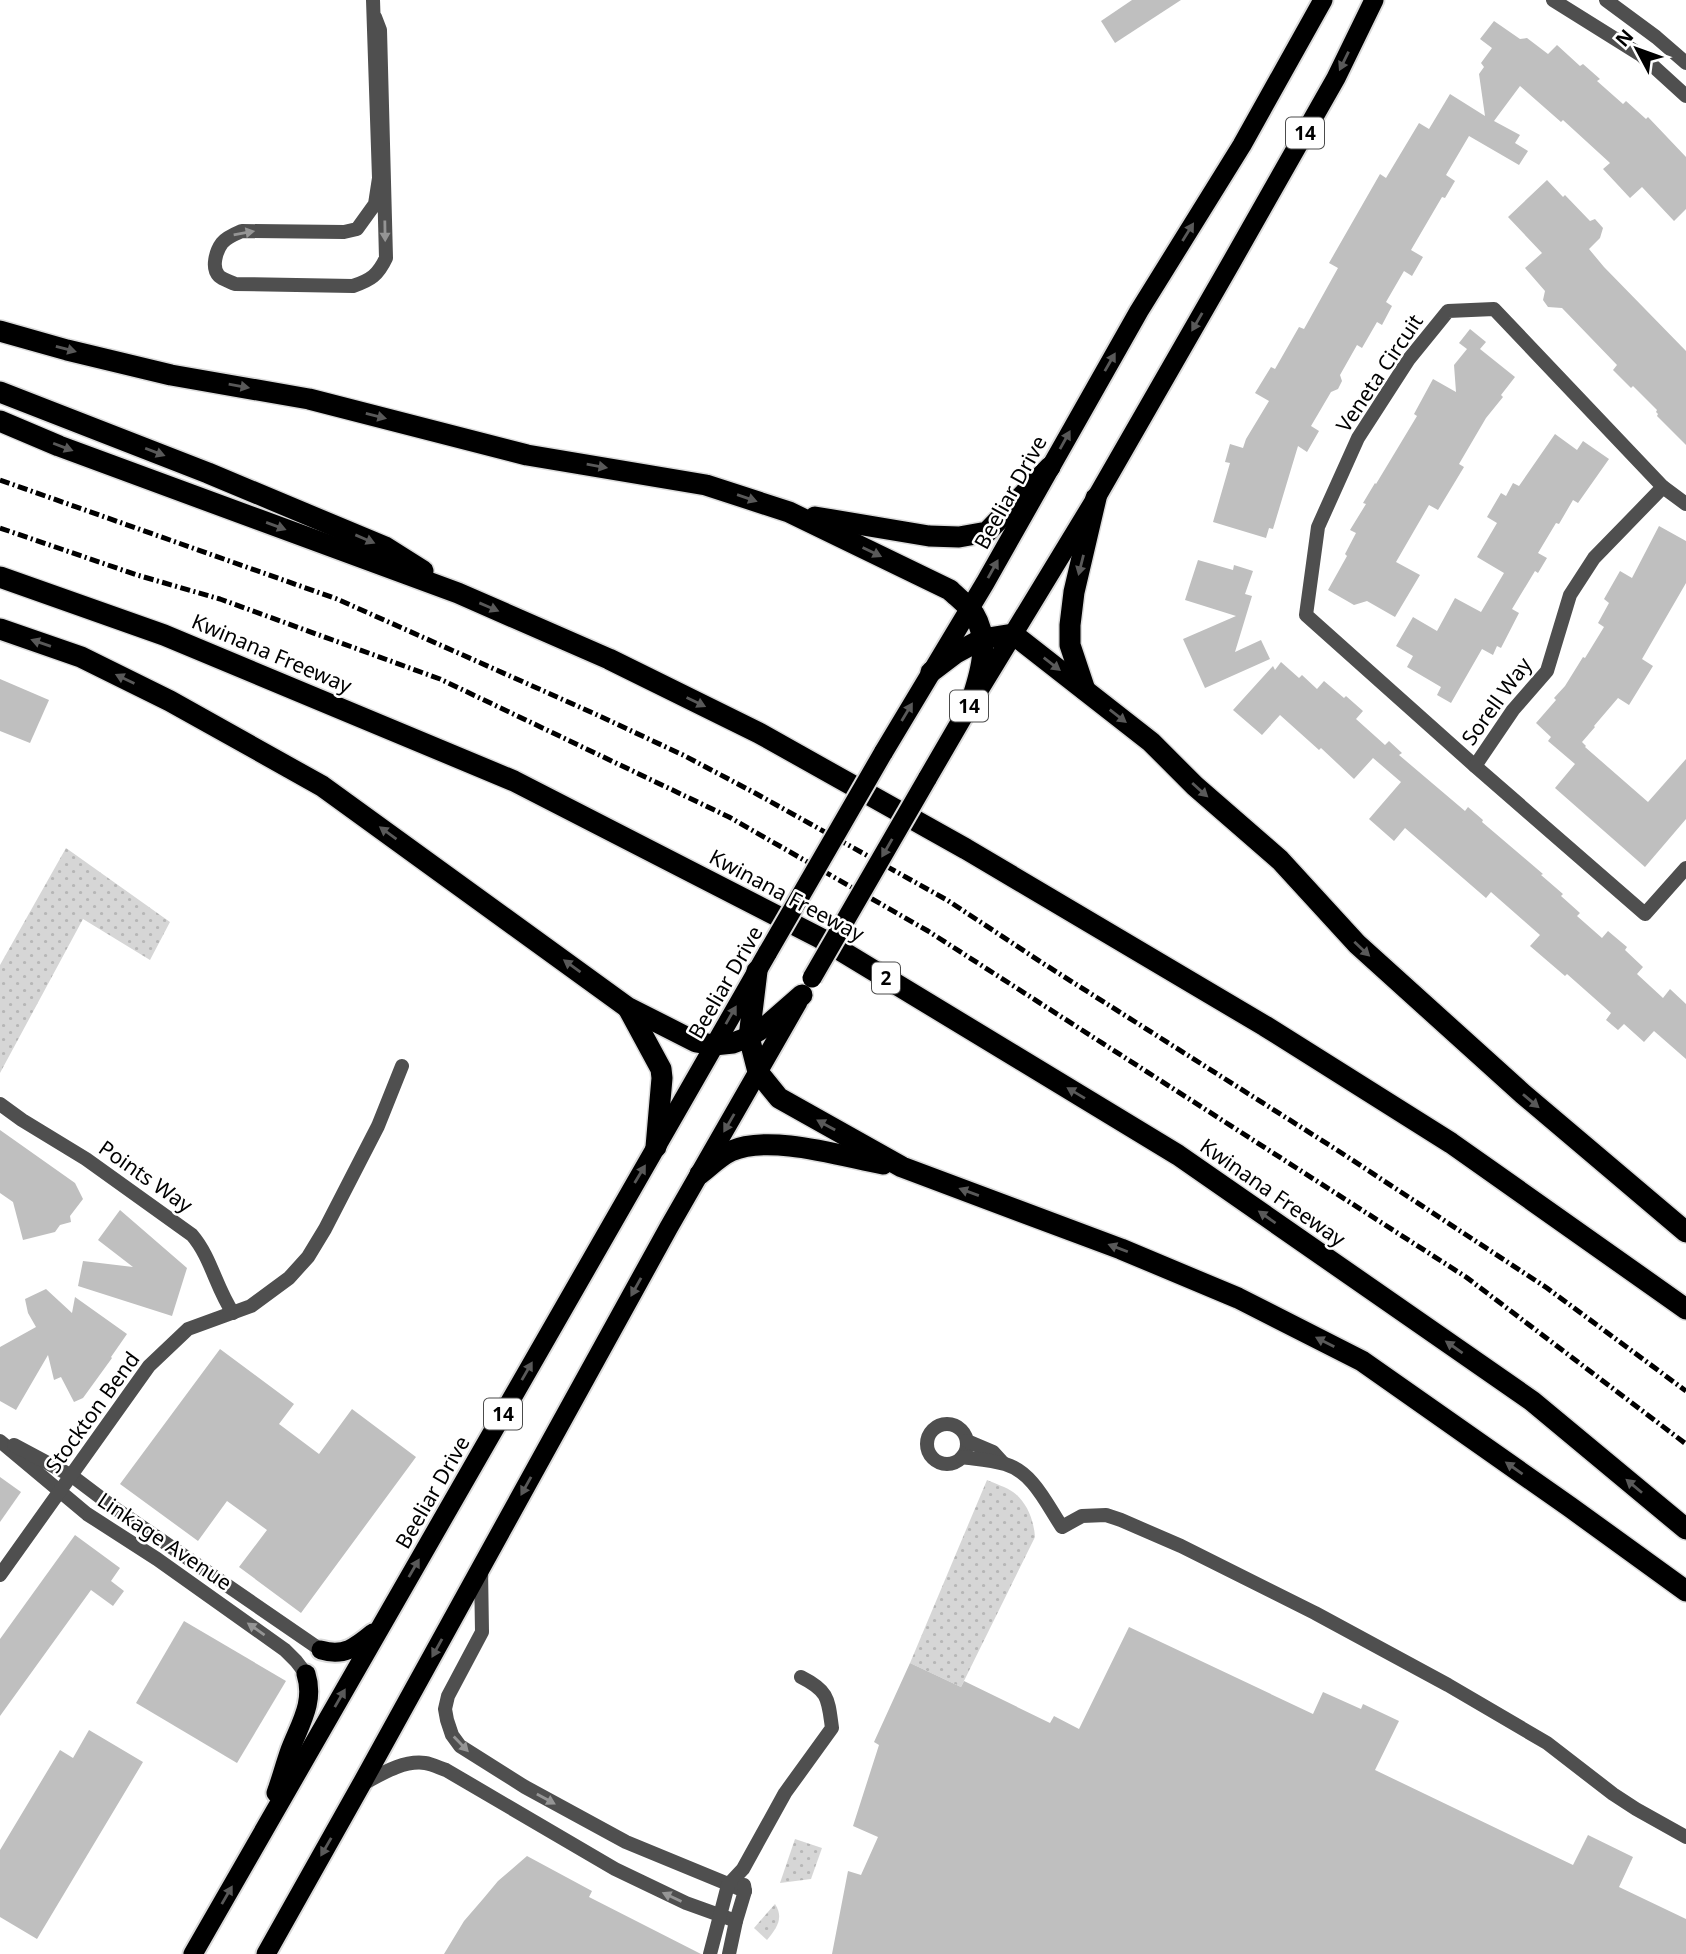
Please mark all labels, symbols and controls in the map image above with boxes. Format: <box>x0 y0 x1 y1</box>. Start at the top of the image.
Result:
north arrow <box>1602 14 1672 84</box>
text: N <box>1609 23 1639 52</box>
one-way arrow <box>1339 51 1350 71</box>
road number: 14 <box>1286 118 1324 148</box>
one-way arrow <box>380 220 391 242</box>
one-way arrow <box>1182 223 1195 242</box>
one-way arrow <box>233 228 255 239</box>
street label: Veneta Circuit <box>1329 308 1429 437</box>
one-way arrow <box>1191 313 1203 332</box>
one-way arrow <box>55 344 77 355</box>
one-way arrow <box>1104 352 1116 371</box>
one-way arrow <box>228 381 250 392</box>
one-way arrow <box>365 411 387 422</box>
street label: Beeliar Drive <box>967 430 1053 554</box>
one-way arrow <box>1059 430 1071 449</box>
one-way arrow <box>53 442 74 453</box>
one-way arrow <box>145 447 166 458</box>
one-way arrow <box>586 461 608 472</box>
one-way arrow <box>737 494 758 504</box>
one-way arrow <box>266 521 287 532</box>
one-way arrow <box>355 533 375 545</box>
one-way arrow <box>862 547 882 558</box>
one-way arrow <box>1076 555 1086 576</box>
one-way arrow <box>987 560 999 579</box>
one-way arrow <box>479 601 499 613</box>
street label: Kwinana Freeway <box>188 607 357 699</box>
one-way arrow <box>30 637 51 648</box>
street label: Sorell Way <box>1455 651 1538 751</box>
one-way arrow <box>1043 657 1061 672</box>
one-way arrow <box>115 673 135 685</box>
road number: 14 <box>950 691 988 722</box>
one-way arrow <box>686 696 706 707</box>
one-way arrow <box>901 703 913 722</box>
one-way arrow <box>1109 709 1127 724</box>
one-way arrow <box>1191 782 1209 798</box>
one-way arrow <box>379 826 397 840</box>
one-way arrow <box>881 838 894 857</box>
street label: Kwinana Freeway <box>705 842 869 948</box>
street label: Beeliar Drive <box>681 920 769 1044</box>
one-way arrow <box>1354 940 1371 957</box>
one-way arrow <box>563 959 581 973</box>
road number: 2 <box>872 962 900 994</box>
one-way arrow <box>725 1006 737 1025</box>
one-way arrow <box>1067 1087 1086 1100</box>
one-way arrow <box>1523 1093 1540 1108</box>
one-way arrow <box>723 1113 735 1132</box>
one-way arrow <box>816 1119 835 1131</box>
street label: Kwinana Freeway <box>1195 1131 1351 1253</box>
street label: Points Way <box>94 1133 199 1219</box>
one-way arrow <box>634 1165 646 1184</box>
one-way arrow <box>959 1186 980 1197</box>
one-way arrow <box>1258 1210 1276 1224</box>
one-way arrow <box>1107 1242 1128 1253</box>
one-way arrow <box>630 1277 642 1297</box>
one-way arrow <box>1315 1336 1335 1348</box>
one-way arrow <box>1445 1340 1463 1354</box>
street label: Stockton Bend <box>39 1346 145 1478</box>
one-way arrow <box>521 1362 534 1381</box>
road number: 14 <box>484 1398 522 1430</box>
street label: Beeliar Drive <box>388 1430 476 1554</box>
one-way arrow <box>1505 1461 1523 1475</box>
one-way arrow <box>520 1476 532 1496</box>
one-way arrow <box>1625 1479 1642 1494</box>
street label: Linkage Avenue <box>92 1486 238 1596</box>
one-way arrow <box>408 1559 420 1578</box>
one-way arrow <box>247 1622 265 1636</box>
one-way arrow <box>431 1638 442 1658</box>
one-way arrow <box>334 1688 346 1707</box>
one-way arrow <box>452 1735 468 1752</box>
one-way arrow <box>536 1793 555 1805</box>
one-way arrow <box>320 1837 332 1856</box>
one-way arrow <box>221 1885 233 1905</box>
one-way arrow <box>662 1891 682 1903</box>

